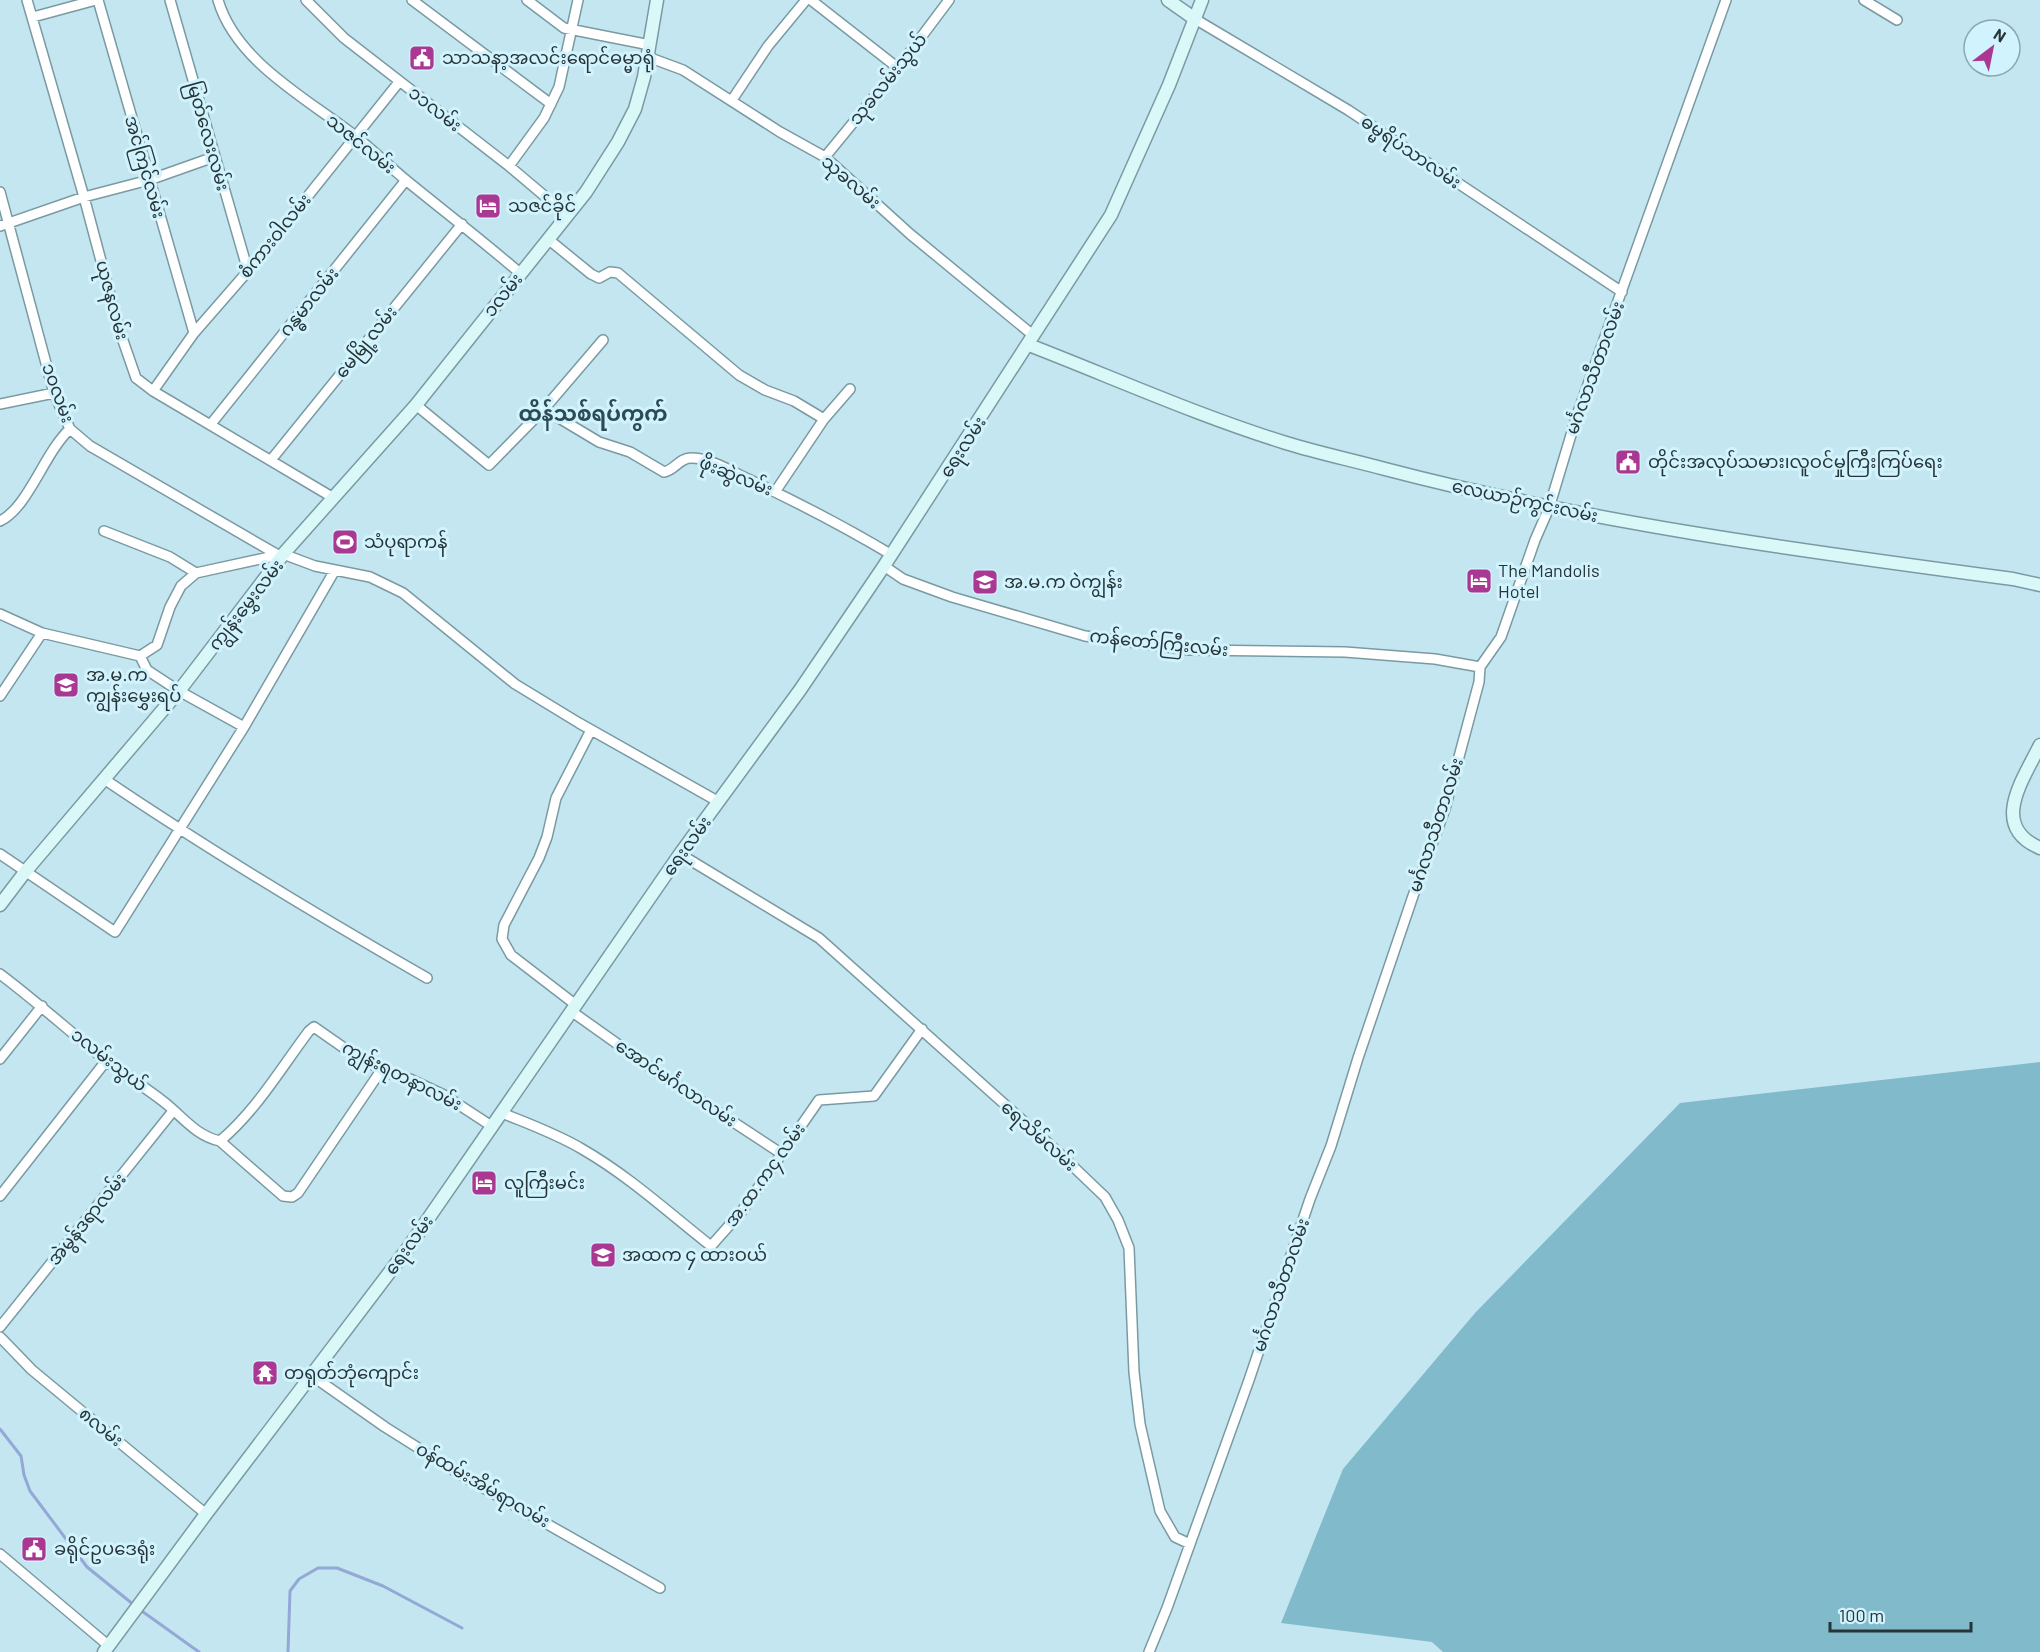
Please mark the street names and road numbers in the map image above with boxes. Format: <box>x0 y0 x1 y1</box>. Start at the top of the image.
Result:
street label: သုခလမ်းသွယ် <box>843 27 935 132</box>
street label: မြတ်လေးလမ်း <box>178 78 236 194</box>
street label: ၁၁လမ်း <box>405 80 467 136</box>
street label: သဇင်လမ်း <box>322 108 401 178</box>
street label: ဓမ္မရိပ်သာလမ်း <box>1354 108 1467 197</box>
street label: အင်ကြင်လမ်း <box>116 113 172 222</box>
street label: သုခလမ်း <box>814 149 886 217</box>
street label: စံကားဝါလမ်း <box>233 188 315 282</box>
street label: ယုဇနလမ်း <box>87 257 135 343</box>
street label: ဂန္ဓမာလမ်း <box>273 262 347 344</box>
street label: ၁လမ်း <box>477 267 526 321</box>
street label: မင်္ဂလာသီတာလမ်း <box>1558 297 1628 437</box>
street label: မေမြို့လမ်း <box>328 300 405 385</box>
street label: ၁၀လမ်း <box>38 360 81 425</box>
street label: ရေးလမ်း <box>933 411 994 484</box>
street label: ဖိုးဆွဲလမ်း <box>695 449 777 504</box>
street label: လေယာဉ်ကွင်းလမ်း <box>1449 473 1600 531</box>
street label: ကျွန်းမွှေးလမ်း <box>202 554 293 659</box>
street label: ကန်တော်ကြီးလမ်း <box>1088 622 1230 665</box>
street label: မင်္ဂလာသီတာလမ်း <box>1401 754 1467 895</box>
street label: ရေးလမ်း <box>656 811 719 882</box>
street label: ၁လမ်းသွယ် <box>64 1022 153 1100</box>
street label: အောင်မင်္ဂလာလမ်း <box>612 1033 742 1131</box>
street label: ကျွန်းရတနာလမ်း <box>336 1035 466 1121</box>
street label: ရေသိမ်လမ်း <box>994 1094 1084 1179</box>
street label: အ.ထ.က၄ လမ်း <box>718 1118 813 1234</box>
street label: အဲမွန်ဒရာလမ်း <box>42 1167 134 1272</box>
street label: ရေးလမ်း <box>378 1210 441 1281</box>
street label: မင်္ဂလာသီတာလမ်း <box>1245 1214 1313 1354</box>
street label: ၈လမ်း <box>75 1401 129 1451</box>
street label: ၀န်ထမ်းအိမ်ရာလမ်း <box>410 1435 556 1536</box>

